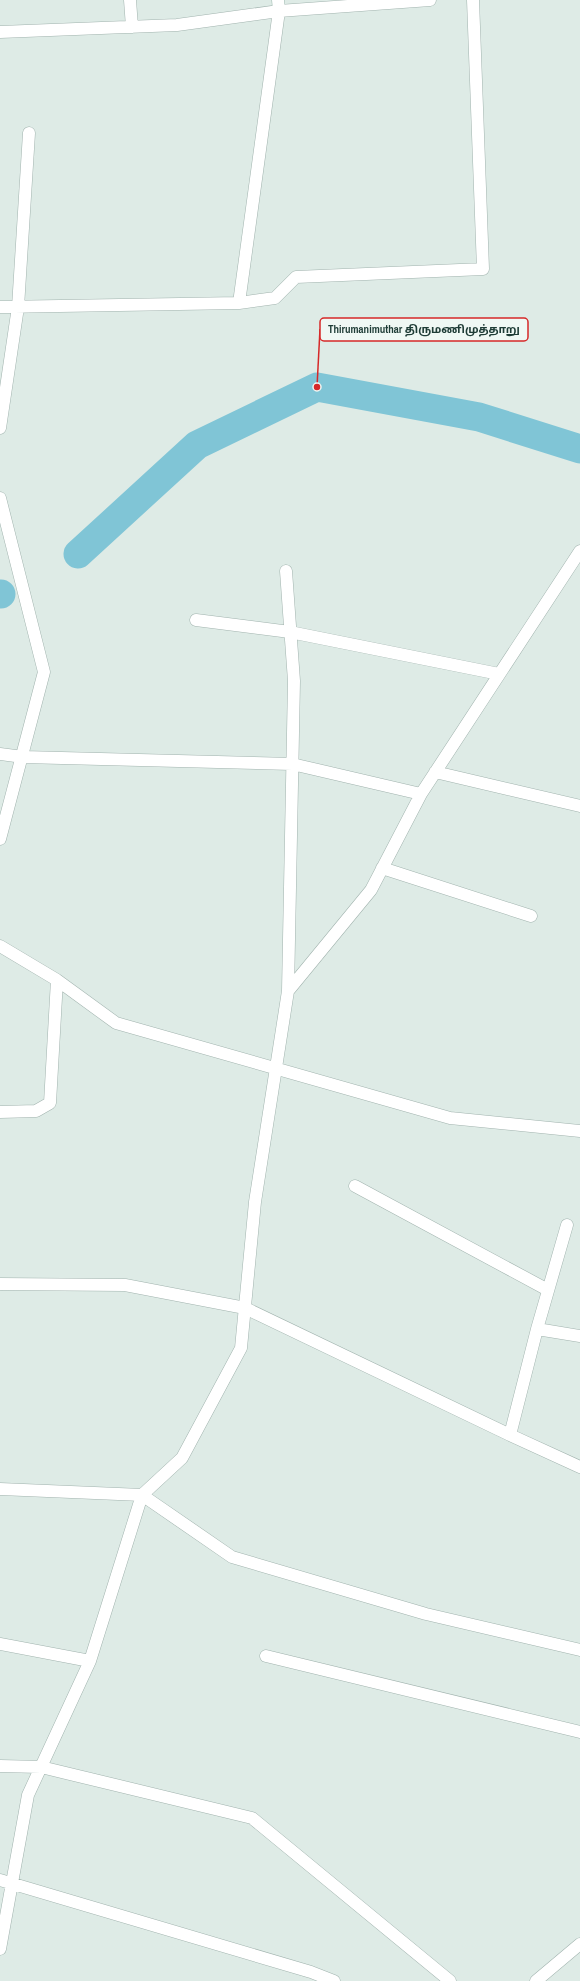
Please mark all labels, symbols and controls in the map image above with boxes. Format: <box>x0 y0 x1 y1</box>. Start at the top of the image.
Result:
callout: Thirumanimuthar திருமணிமுத்தாறு <box>320 318 528 341</box>
text: Thirumanimuthar திருமணிமுத்தாறு <box>328 322 520 337</box>

